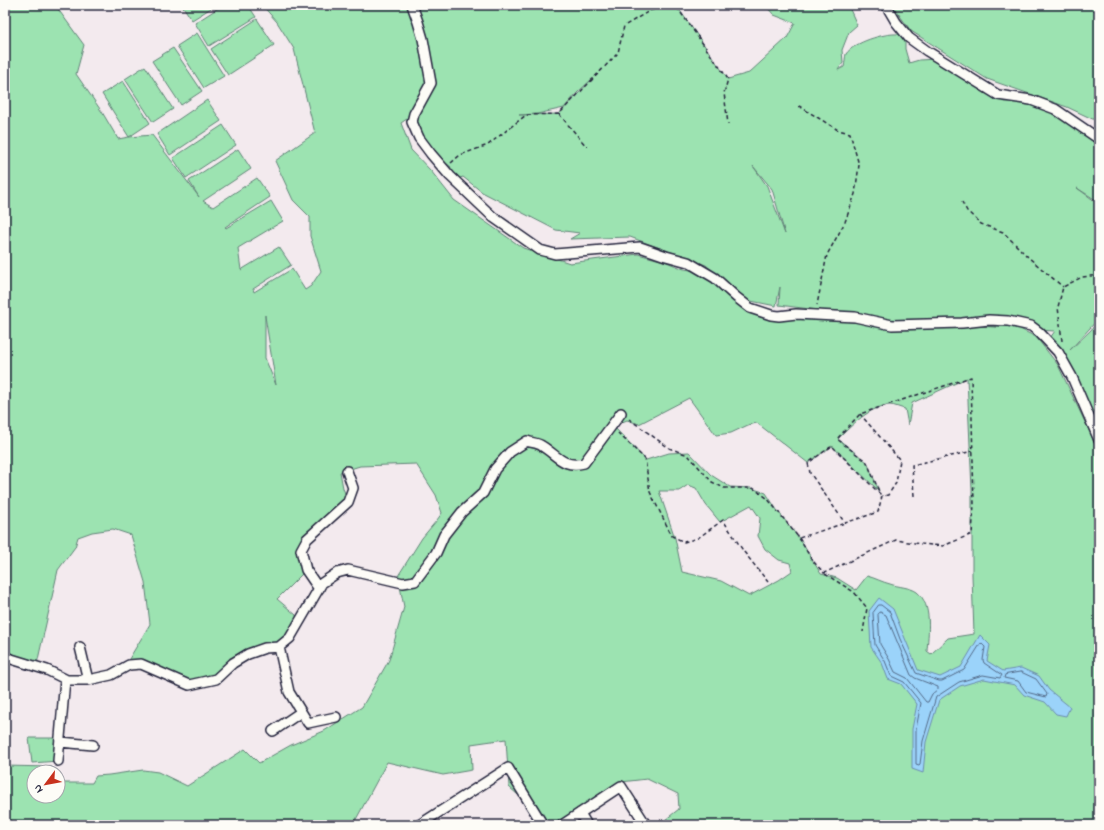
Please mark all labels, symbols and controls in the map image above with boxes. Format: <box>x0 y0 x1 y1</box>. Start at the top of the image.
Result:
north arrow <box>26 764 66 804</box>
text: N <box>30 781 47 796</box>

